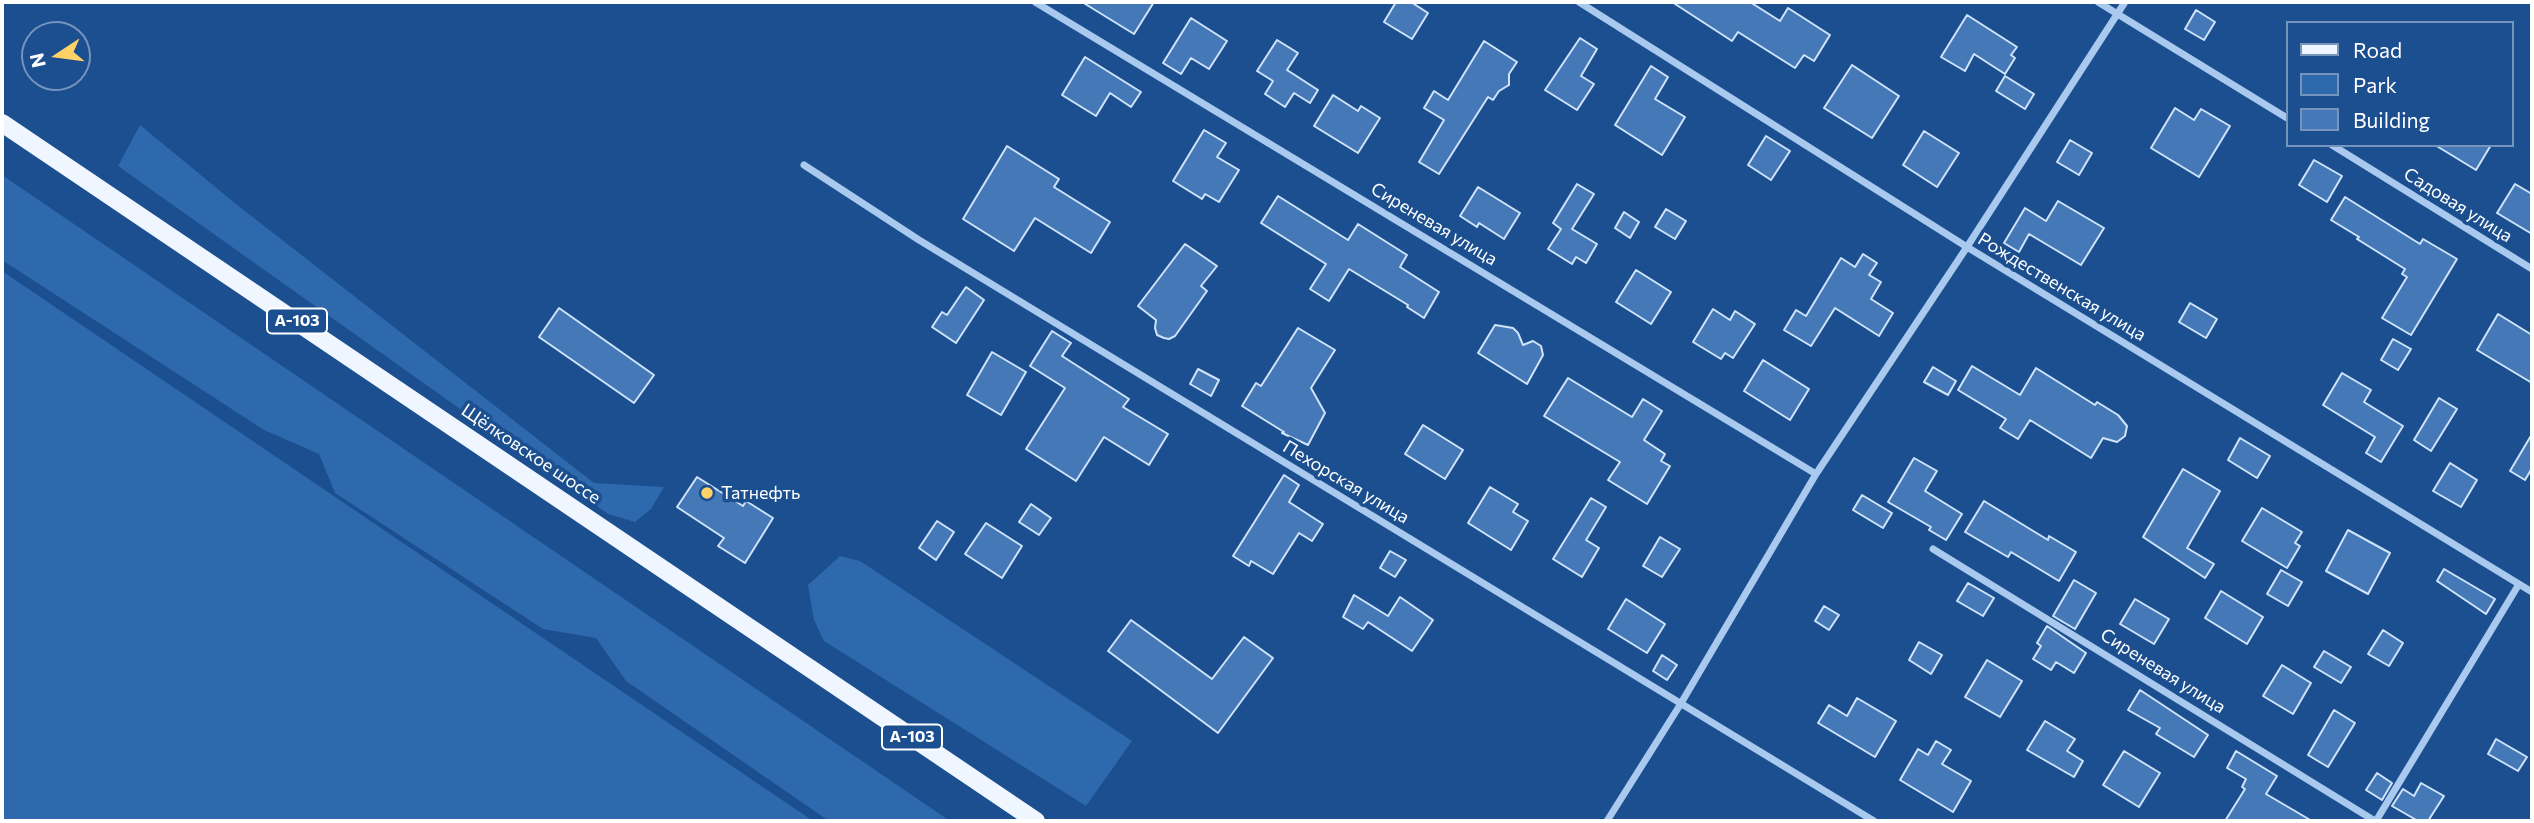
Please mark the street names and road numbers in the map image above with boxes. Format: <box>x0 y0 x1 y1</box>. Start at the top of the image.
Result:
street label: Садовая улица <box>2400 163 2516 247</box>
street label: Сиреневая улица <box>1367 178 1501 270</box>
street label: Рождественская улица <box>1974 228 2150 346</box>
road number: А-103 <box>267 308 327 334</box>
street label: Щёлковское шоссе <box>457 399 605 509</box>
street label: Пехорская улица <box>1279 436 1413 528</box>
street label: Сиреневая улица <box>2096 624 2230 718</box>
road number: А-103 <box>882 724 942 750</box>

